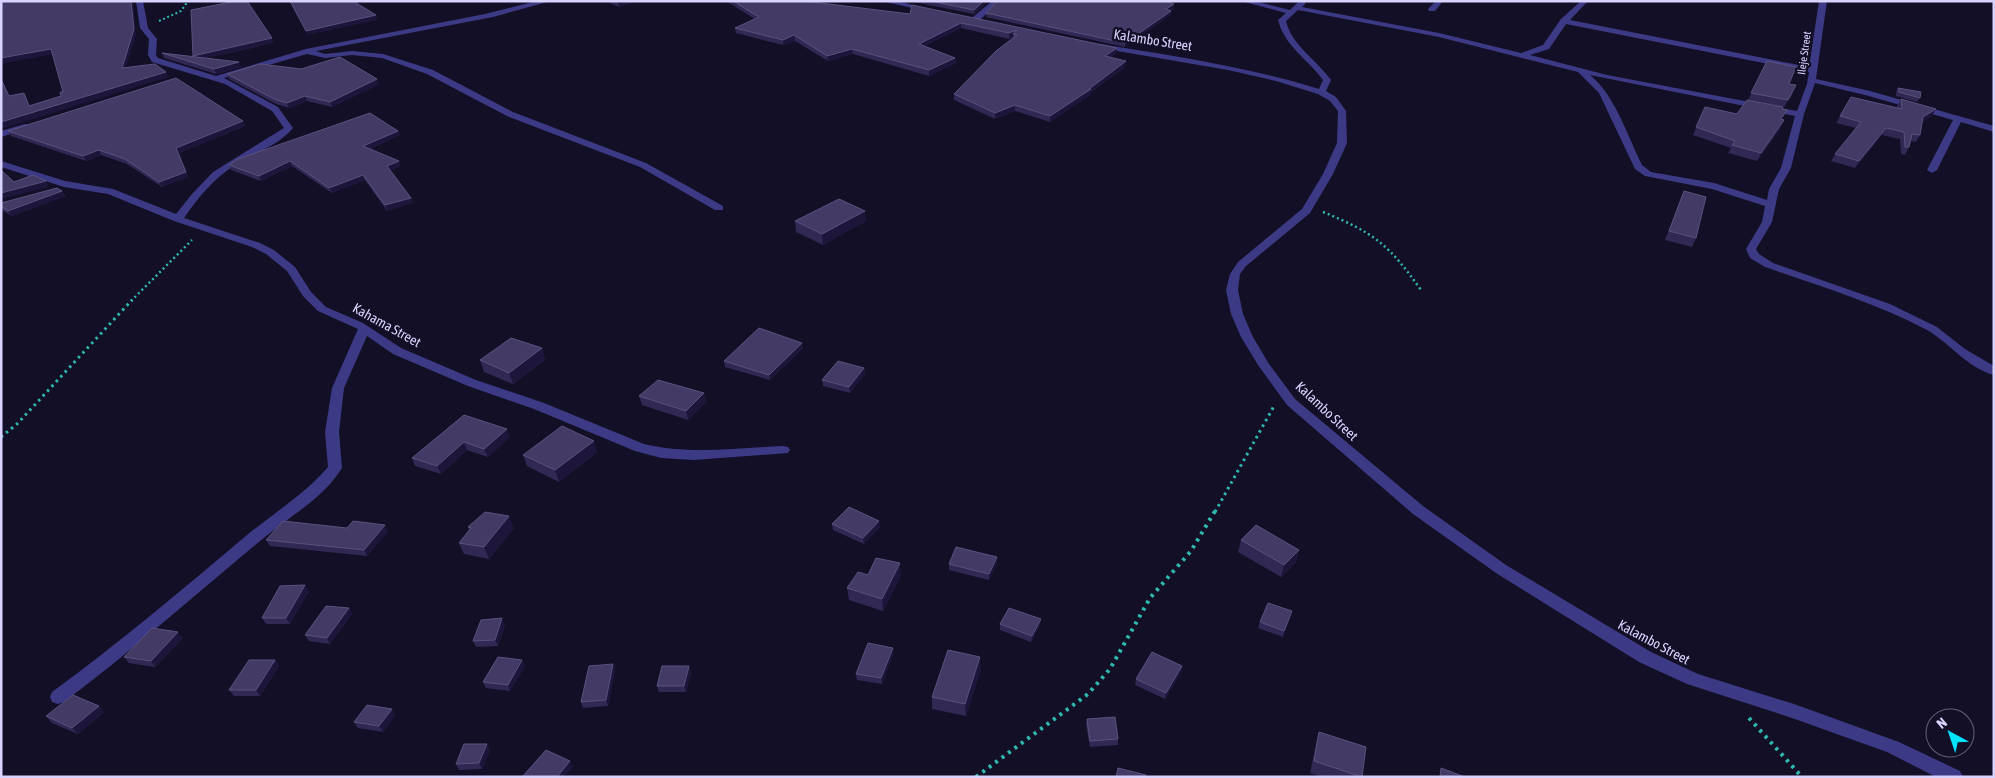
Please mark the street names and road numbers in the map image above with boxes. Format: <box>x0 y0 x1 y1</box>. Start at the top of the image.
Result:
street label: Kalambo Street <box>1113 26 1193 54</box>
street label: Ileje Street <box>1795 30 1813 76</box>
street label: Kahama Street <box>350 300 424 350</box>
street label: Kalambo Street <box>1293 378 1361 444</box>
street label: Kalambo Street <box>1615 616 1693 668</box>

